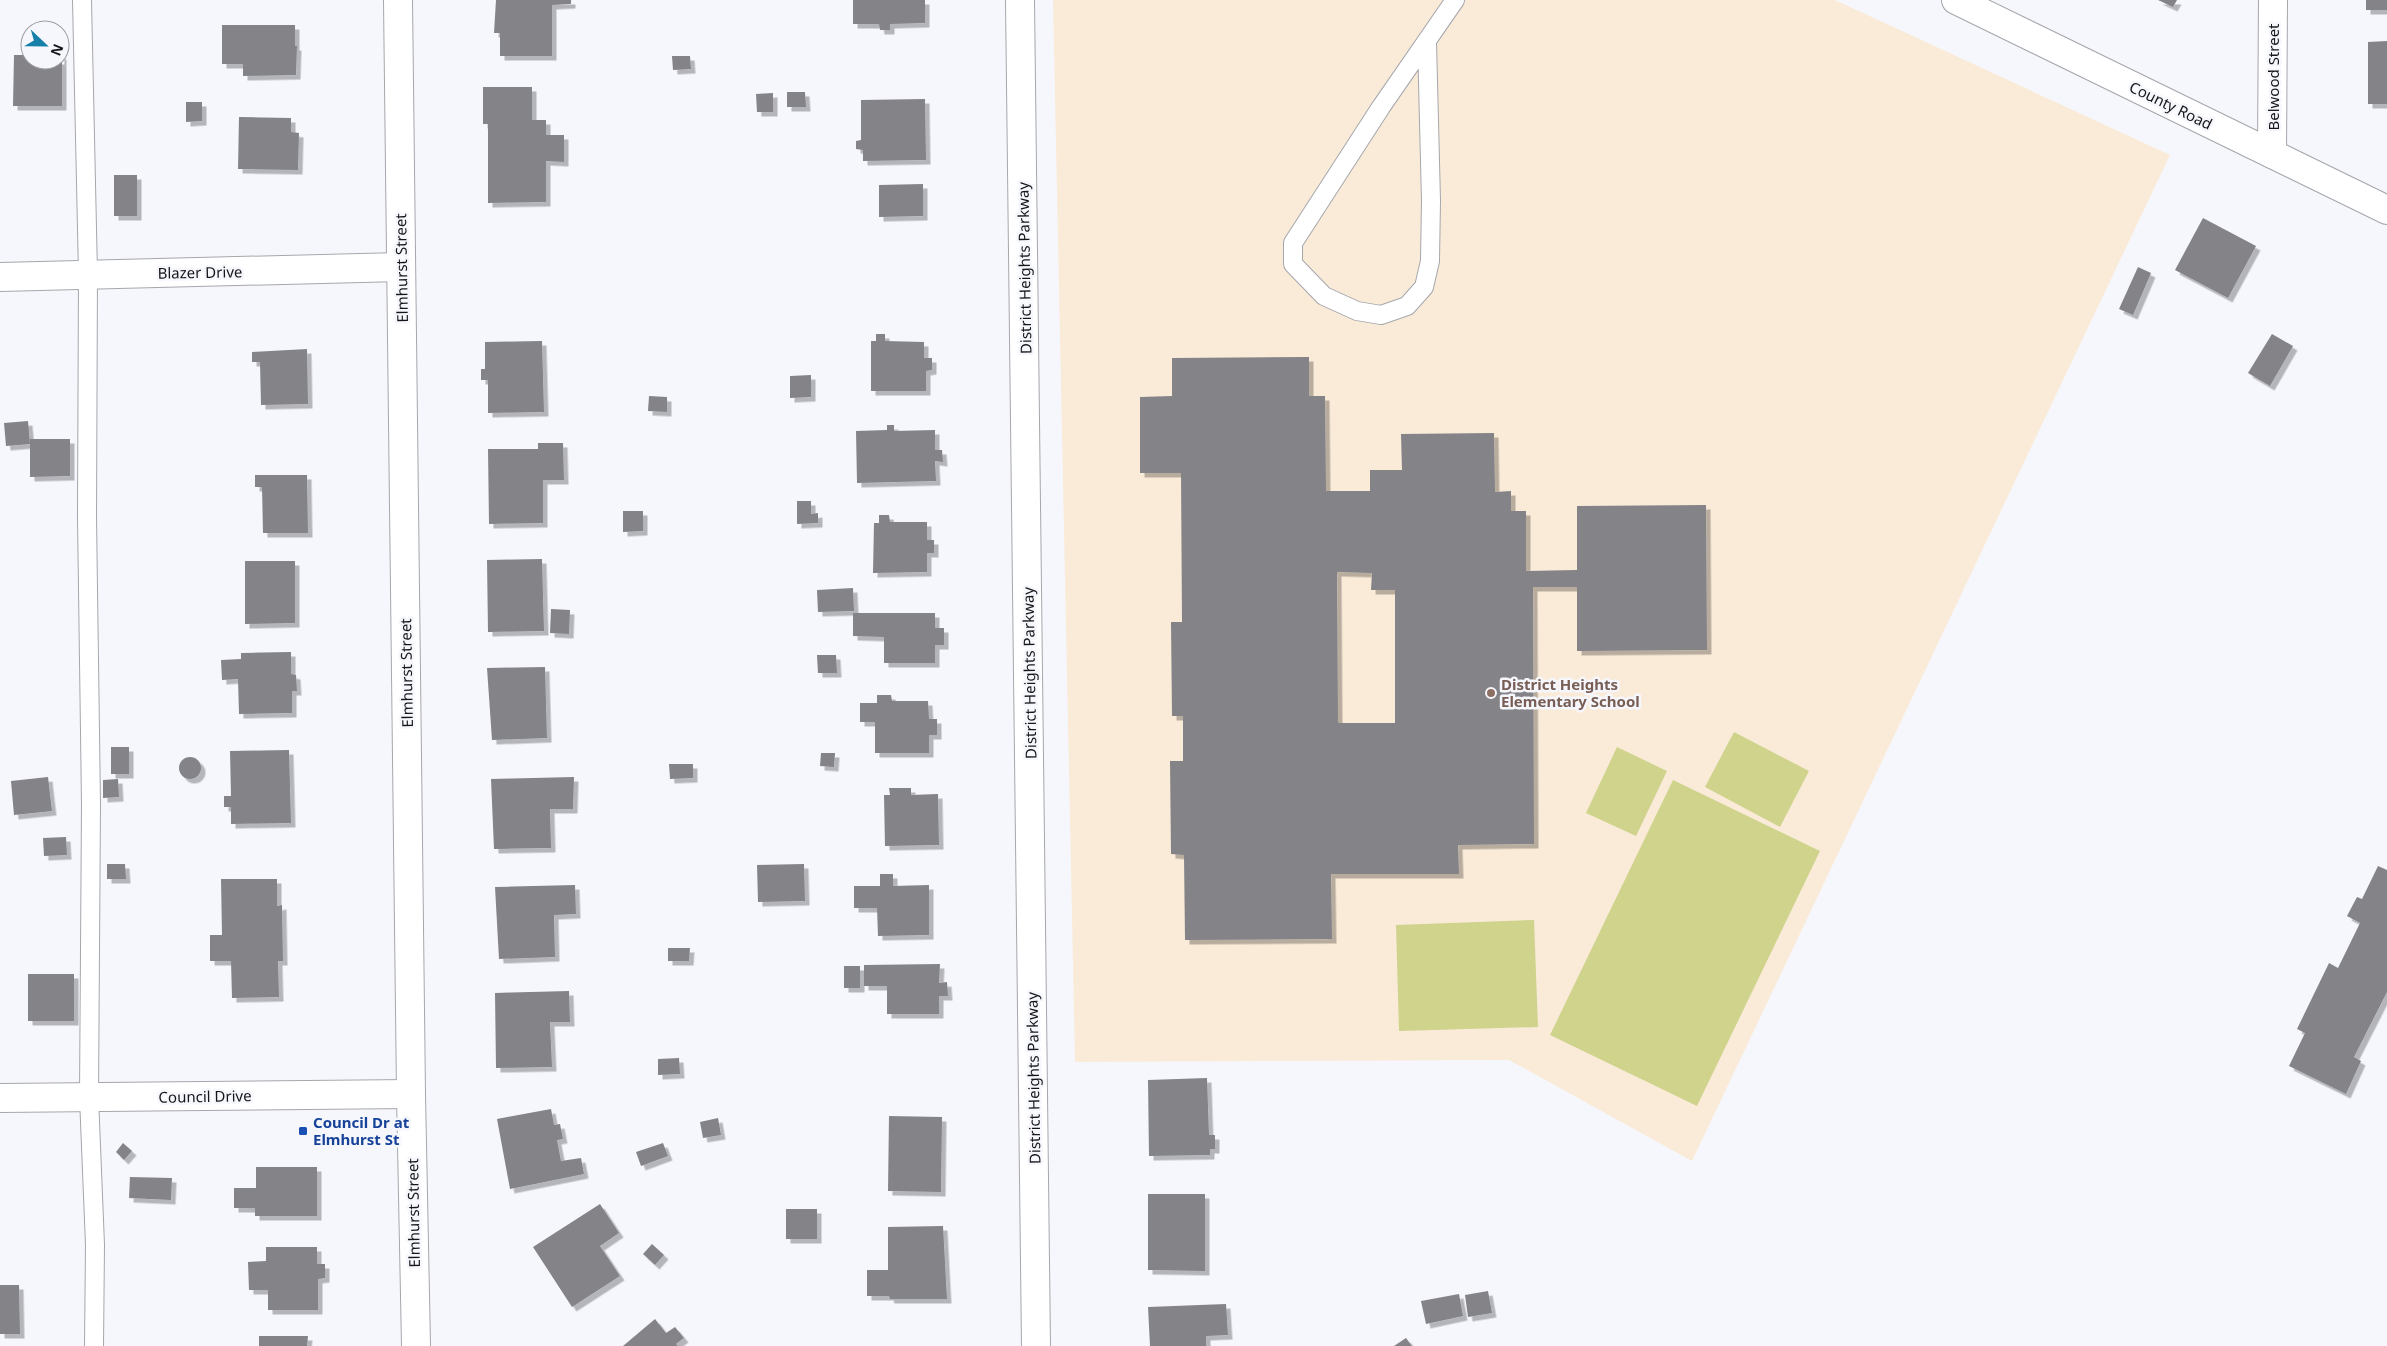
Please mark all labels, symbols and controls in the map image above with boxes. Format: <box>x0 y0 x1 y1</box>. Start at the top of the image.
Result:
north arrow <box>20 20 70 70</box>
street label: Belwood Street <box>2263 23 2283 131</box>
text: N <box>47 41 68 59</box>
street label: County Road <box>2126 76 2216 134</box>
street label: District Heights Parkway <box>1012 181 1035 354</box>
street label: Elmhurst Street <box>390 213 412 323</box>
street label: Blazer Drive <box>157 261 243 283</box>
street label: District Heights Parkway <box>1017 586 1040 759</box>
street label: Elmhurst Street <box>395 618 417 728</box>
place label: District Heights Elementary School <box>1501 674 1640 711</box>
marker: District Heights Elementary School <box>1485 687 1497 699</box>
street label: District Heights Parkway <box>1021 991 1044 1164</box>
street label: Council Drive <box>158 1085 252 1107</box>
place label: Council Dr at Elmhurst St <box>313 1112 410 1149</box>
marker: Council Dr at Elmhurst St <box>297 1125 309 1137</box>
street label: Elmhurst Street <box>402 1158 424 1268</box>

